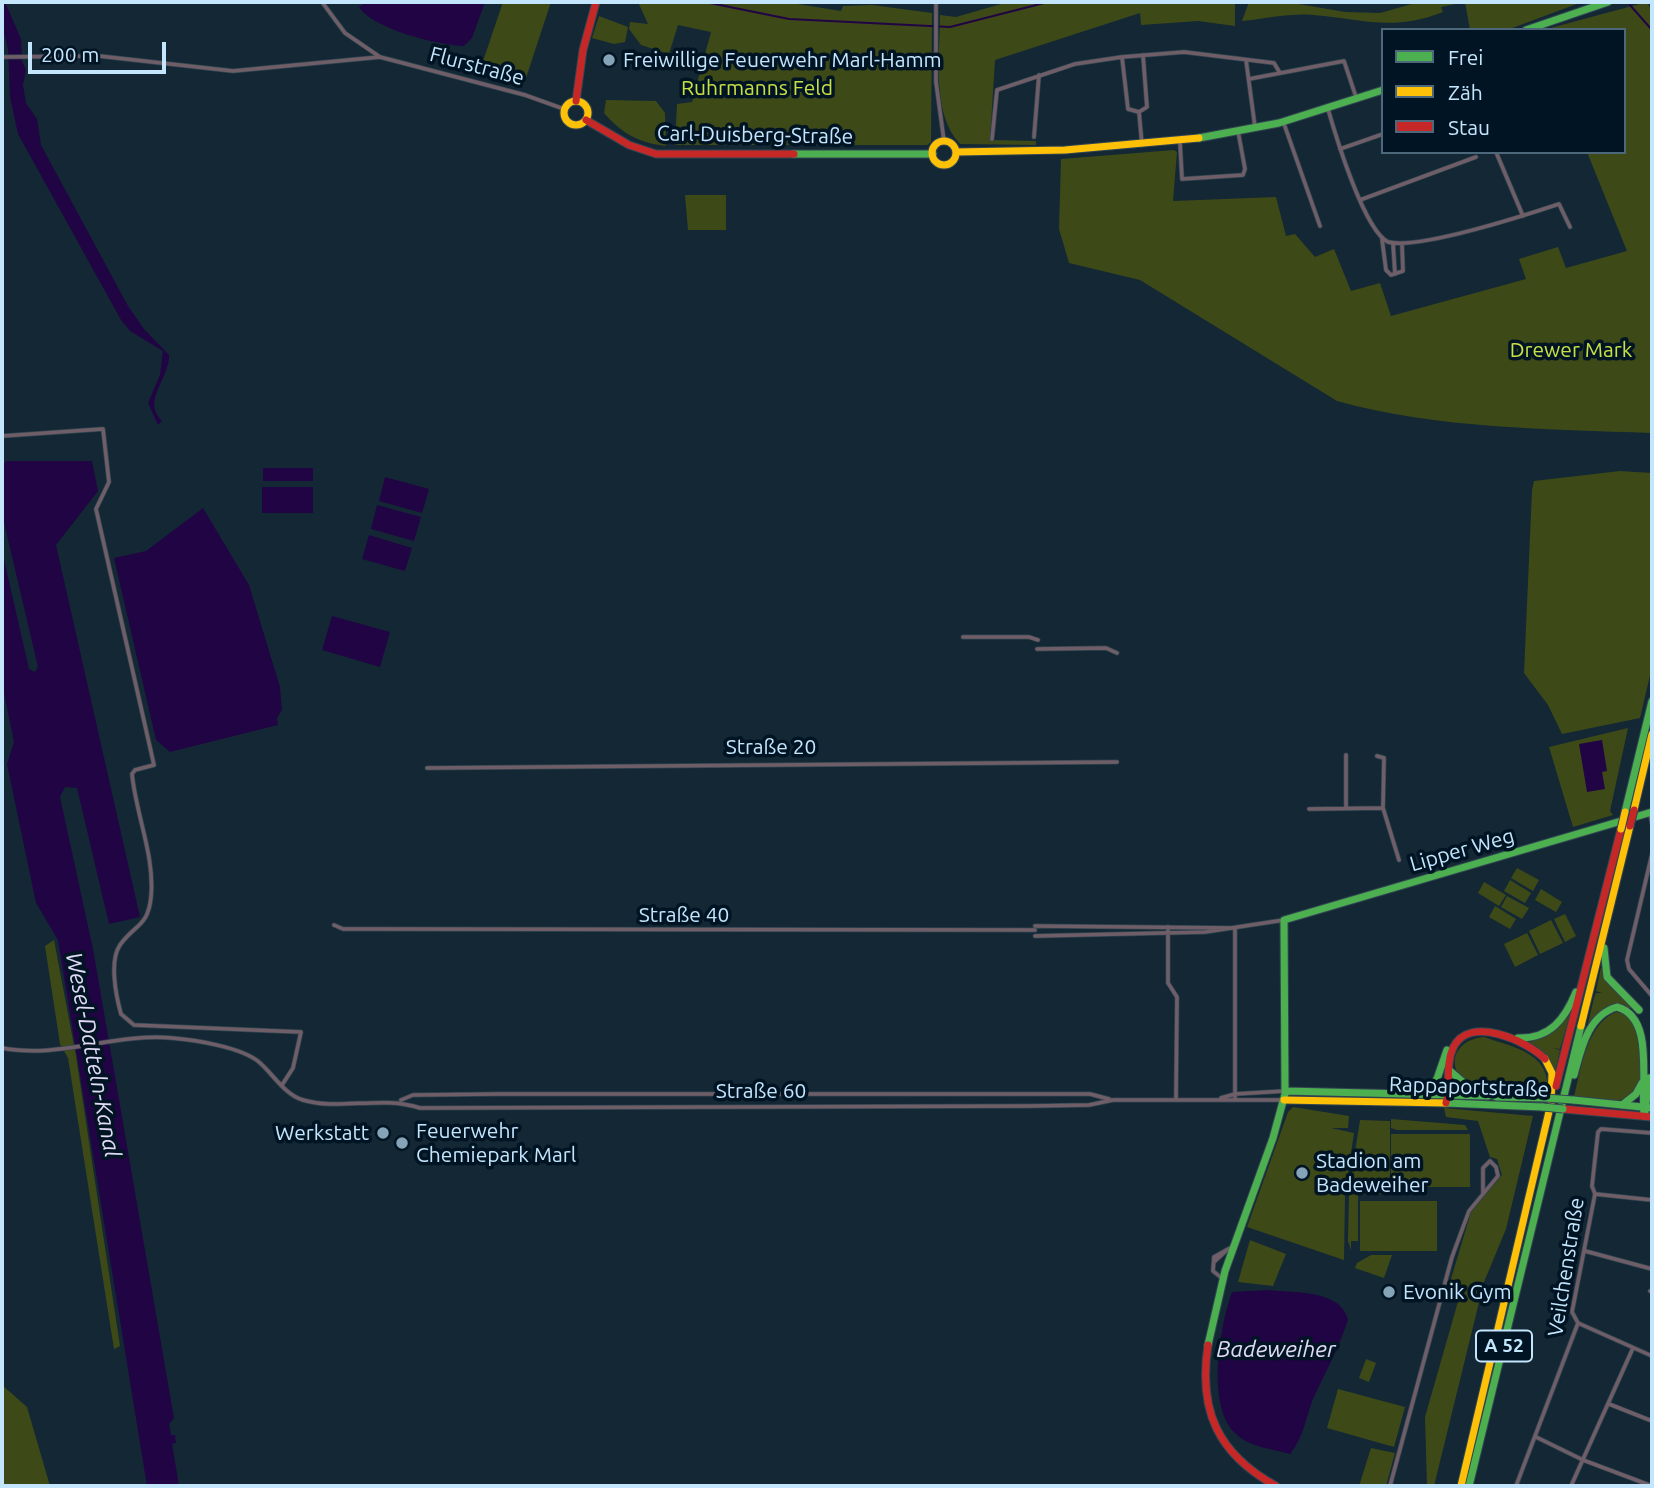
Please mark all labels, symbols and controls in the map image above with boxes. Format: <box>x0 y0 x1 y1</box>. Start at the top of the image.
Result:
scale bar <box>32 28 170 72</box>
legend <box>1381 28 1626 154</box>
street label: Flurstraße <box>427 41 527 91</box>
text: 200 m <box>41 42 99 66</box>
text: Frei <box>1448 45 1483 69</box>
place label: Freiwillige Feuerwehr Marl-Hamm <box>623 47 942 73</box>
marker: Freiwillige Feuerwehr Marl-Hamm <box>601 52 617 68</box>
park label: Ruhrmanns Feld <box>681 75 833 101</box>
text: Zäh <box>1448 80 1483 104</box>
text: Stau <box>1448 115 1490 139</box>
street label: Carl-Duisberg-Straße <box>657 121 853 149</box>
park label: Drewer Mark <box>1510 337 1632 363</box>
street label: Straße 20 <box>726 734 816 760</box>
street label: Lipper Weg <box>1407 823 1517 877</box>
street label: Straße 40 <box>639 902 729 928</box>
water label: Wesel-Datteln-Kanal <box>60 950 126 1160</box>
street label: Rappaportstraße <box>1388 1072 1550 1102</box>
street label: Straße 60 <box>716 1078 806 1104</box>
place label: Feuerwehr Chemiepark Marl <box>416 1118 576 1168</box>
place label: Werkstatt <box>275 1120 369 1146</box>
marker: Werkstatt <box>375 1125 391 1141</box>
marker: Feuerwehr Chemiepark Marl <box>394 1135 410 1151</box>
place label: Stadion am Badeweiher <box>1316 1148 1429 1198</box>
marker: Stadion am Badeweiher <box>1294 1165 1310 1181</box>
street label: Veilchenstraße <box>1543 1196 1589 1338</box>
place label: Evonik Gym <box>1403 1279 1512 1305</box>
marker: Evonik Gym <box>1381 1284 1397 1300</box>
road number: A 52 <box>1476 1330 1532 1362</box>
water label: Badeweiher <box>1216 1335 1336 1363</box>

